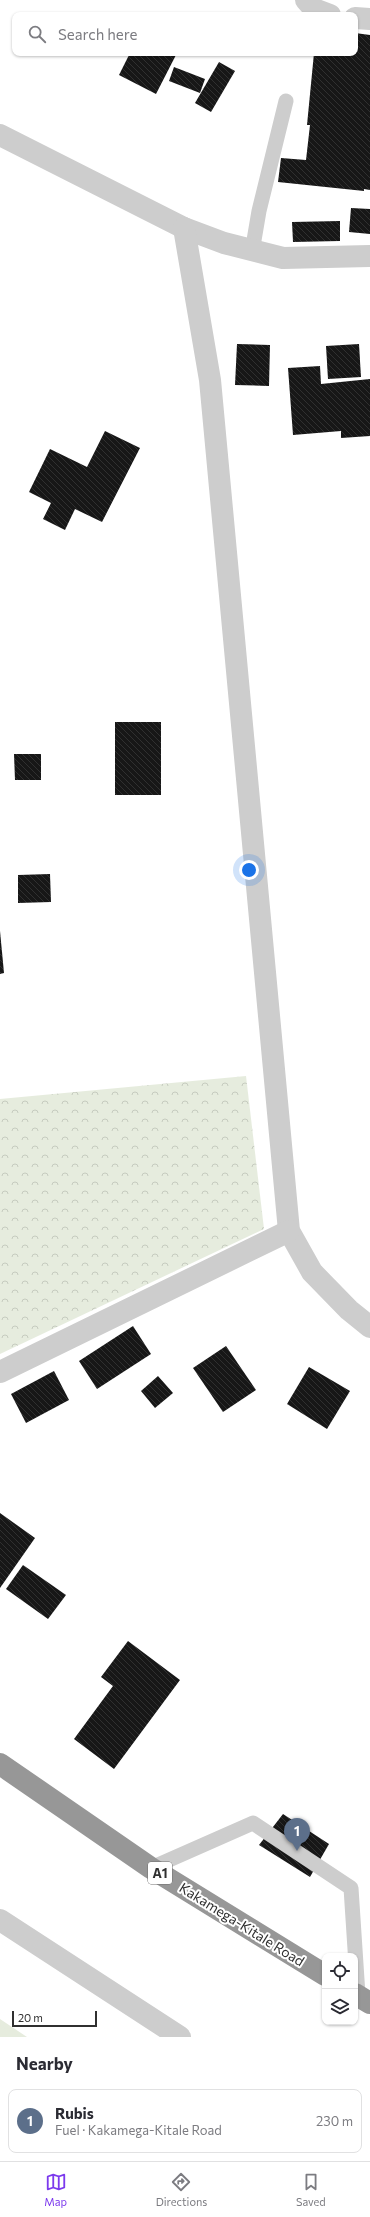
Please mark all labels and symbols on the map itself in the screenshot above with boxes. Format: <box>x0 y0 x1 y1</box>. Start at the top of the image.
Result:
your location <box>239 860 259 880</box>
pin: 1 <box>284 1818 310 1851</box>
road number: A1 <box>148 1862 172 1884</box>
street label: Kakamega-Kitale Road <box>176 1879 308 1969</box>
scale bar <box>12 2009 97 2028</box>

